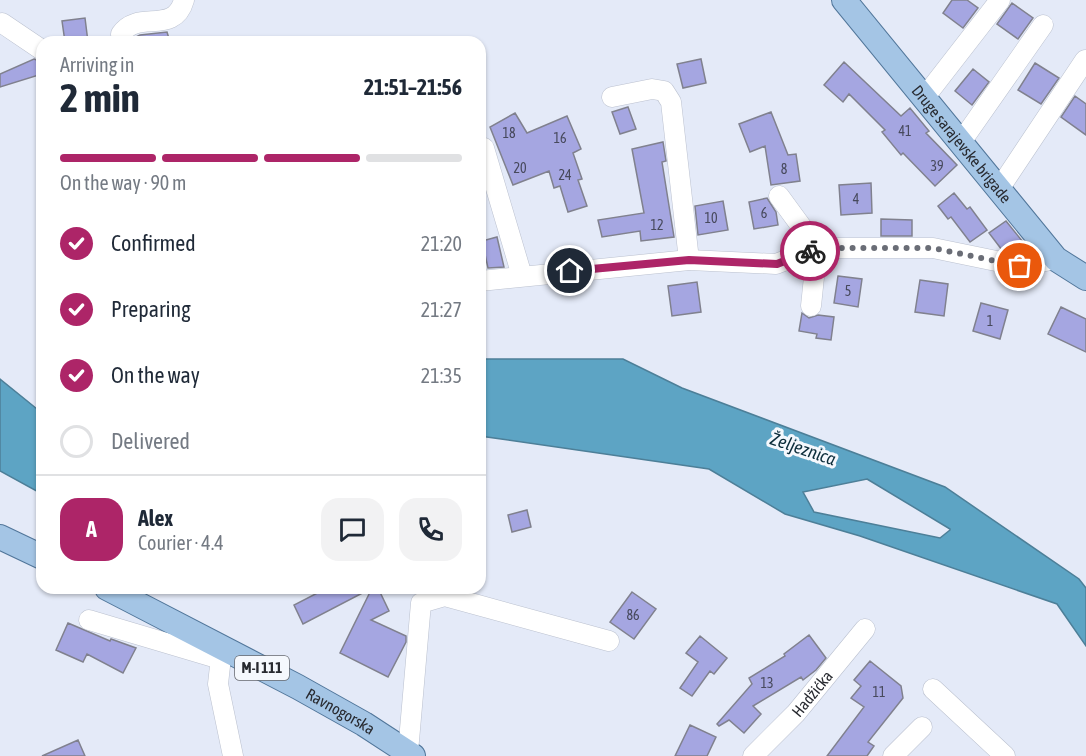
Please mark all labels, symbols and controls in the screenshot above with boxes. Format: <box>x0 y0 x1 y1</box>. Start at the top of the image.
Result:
text: Arriving in <box>60 53 134 76</box>
text: 21:51–21:56 <box>364 74 462 100</box>
text: 2 min <box>60 76 140 120</box>
street label: Druge sarajevske brigade <box>908 82 1015 206</box>
house number: 41 <box>898 123 912 139</box>
house number: 18 <box>502 125 516 141</box>
house number: 16 <box>553 130 567 146</box>
house number: 39 <box>930 158 944 174</box>
house number: 20 <box>513 160 527 176</box>
house number: 8 <box>781 161 788 177</box>
house number: 24 <box>558 167 572 183</box>
text: On the way · 90 m <box>60 171 186 194</box>
house number: 4 <box>853 191 860 207</box>
house number: 6 <box>761 205 768 221</box>
house number: 10 <box>704 210 718 226</box>
house number: 12 <box>650 217 664 233</box>
courier <box>780 221 840 281</box>
icon: check <box>60 227 93 260</box>
text: Confirmed <box>111 230 196 256</box>
text: 21:20 <box>421 232 462 255</box>
icon: bike <box>794 235 827 268</box>
pin <box>994 240 1045 291</box>
pin <box>544 245 595 296</box>
icon: bag <box>1003 249 1036 282</box>
icon: home <box>553 254 586 287</box>
house number: 5 <box>845 283 851 299</box>
icon: check <box>60 293 93 326</box>
text: Preparing <box>111 296 191 322</box>
text: 21:27 <box>421 298 462 321</box>
house number: 1 <box>987 313 993 329</box>
icon: check <box>60 359 93 392</box>
text: On the way <box>111 362 200 388</box>
text: 21:35 <box>421 364 462 387</box>
text: Delivered <box>111 428 190 454</box>
water label: Željeznica <box>768 428 839 470</box>
button: chat <box>321 498 384 561</box>
button: phone <box>399 498 462 561</box>
text: Alex <box>138 505 173 531</box>
text: A <box>86 516 97 542</box>
text: Courier · 4.4 <box>138 531 224 554</box>
house number: 86 <box>626 607 640 623</box>
road number: M-I 111 <box>235 656 289 680</box>
street label: Hadžićka <box>788 667 836 720</box>
house number: 13 <box>760 675 774 691</box>
street label: Ravnogorska <box>303 684 378 738</box>
house number: 11 <box>872 684 886 700</box>

